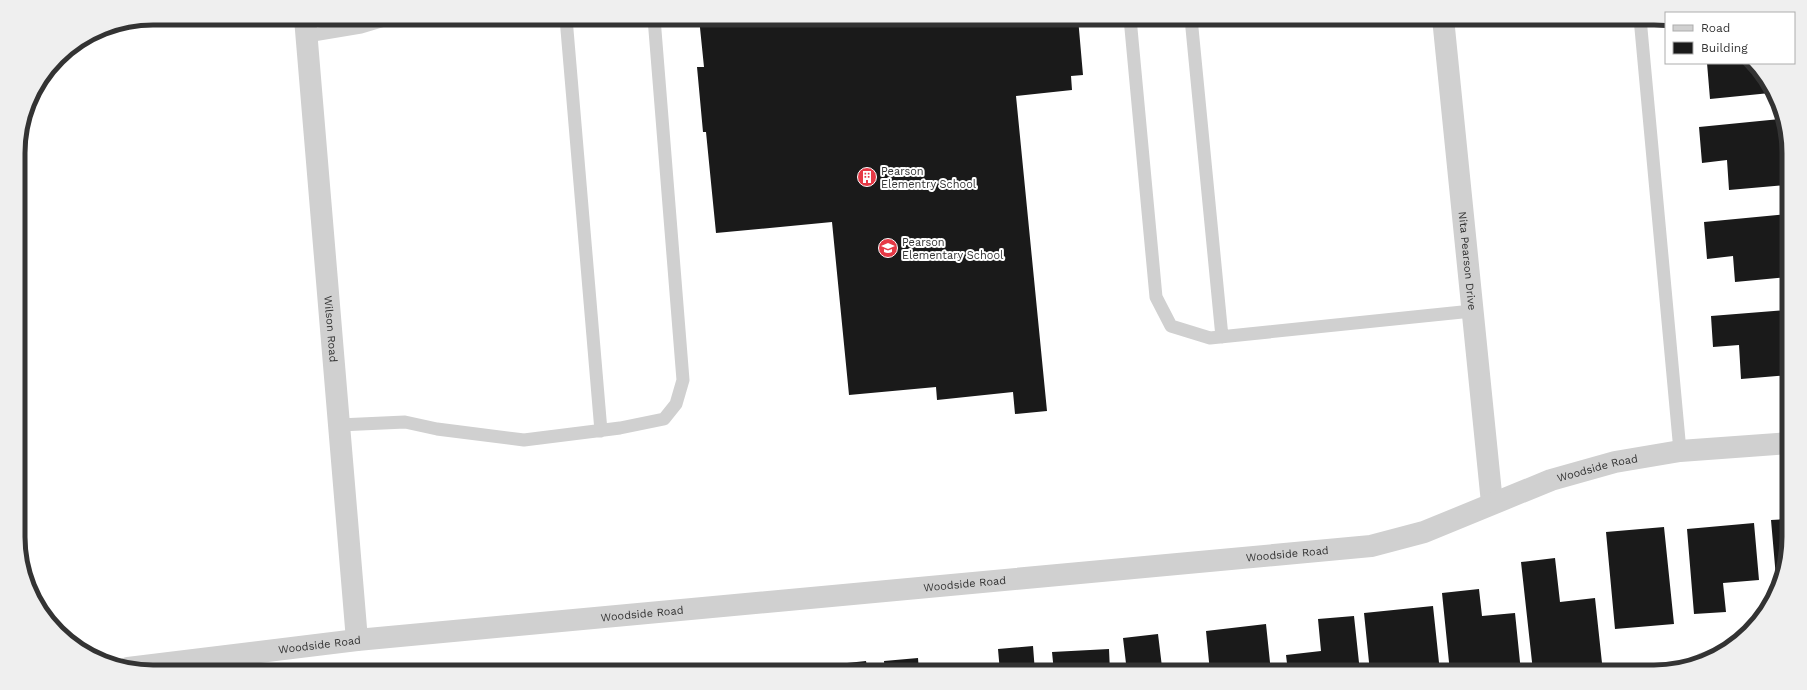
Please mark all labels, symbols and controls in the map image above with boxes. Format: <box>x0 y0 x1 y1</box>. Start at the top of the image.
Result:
legend <box>1665 12 1795 64</box>
text: Road <box>1701 21 1730 35</box>
text: Building <box>1701 41 1748 55</box>
place label: Pearson Elementry School <box>881 165 977 191</box>
building icon: Pearson Elementry School <box>856 166 878 188</box>
street label: Nita Pearson Drive <box>1456 211 1479 311</box>
place label: Pearson Elementary School <box>902 236 1004 262</box>
school or university icon: Pearson Elementary School <box>877 237 899 259</box>
street label: Wilson Road <box>322 295 340 363</box>
street label: Woodside Road <box>1555 452 1639 485</box>
street label: Woodside Road <box>1245 543 1329 564</box>
street label: Woodside Road <box>923 573 1007 594</box>
street label: Woodside Road <box>600 603 684 624</box>
street label: Woodside Road <box>278 633 361 656</box>

